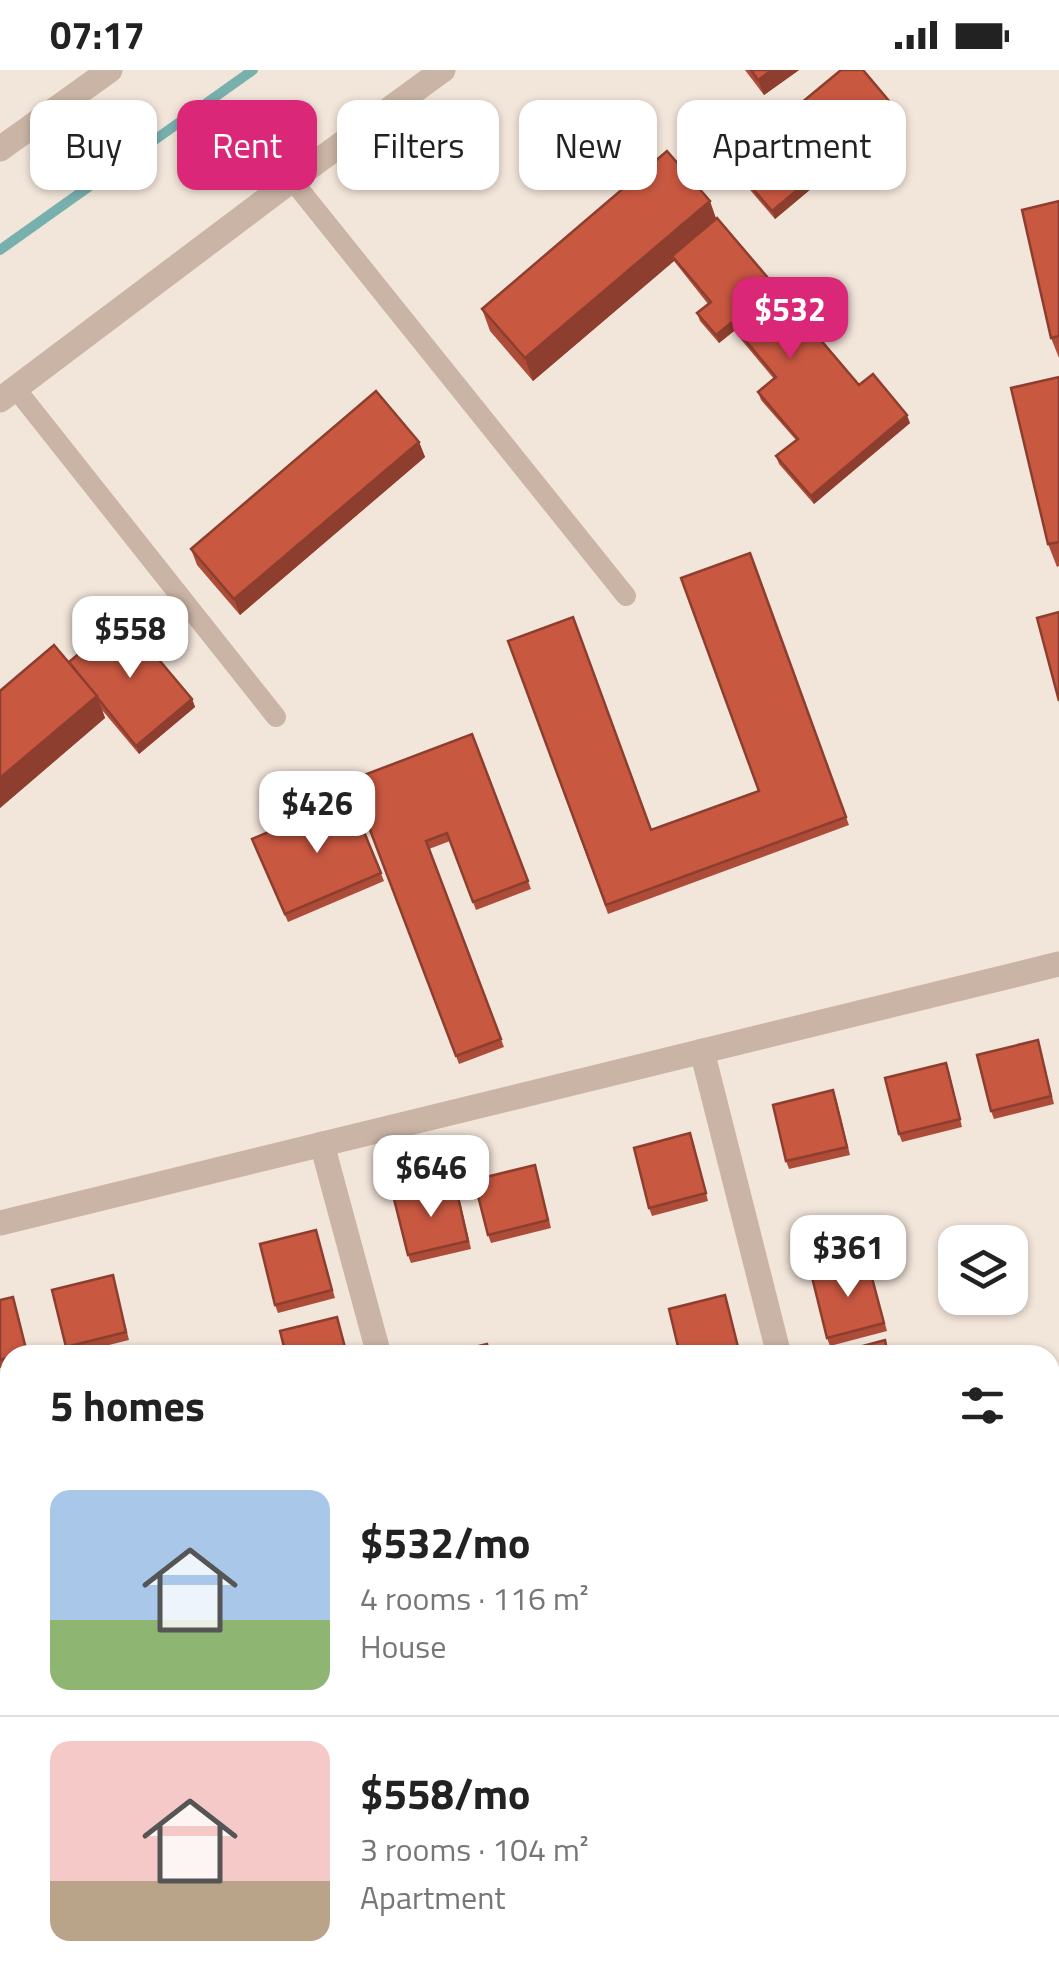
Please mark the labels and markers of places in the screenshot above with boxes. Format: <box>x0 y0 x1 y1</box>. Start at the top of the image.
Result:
pin: $532 <box>731 277 849 362</box>
pin: $558 <box>71 596 189 681</box>
pin: $426 <box>258 771 376 856</box>
pin: $646 <box>372 1135 490 1220</box>
pin: $361 <box>789 1215 907 1300</box>

